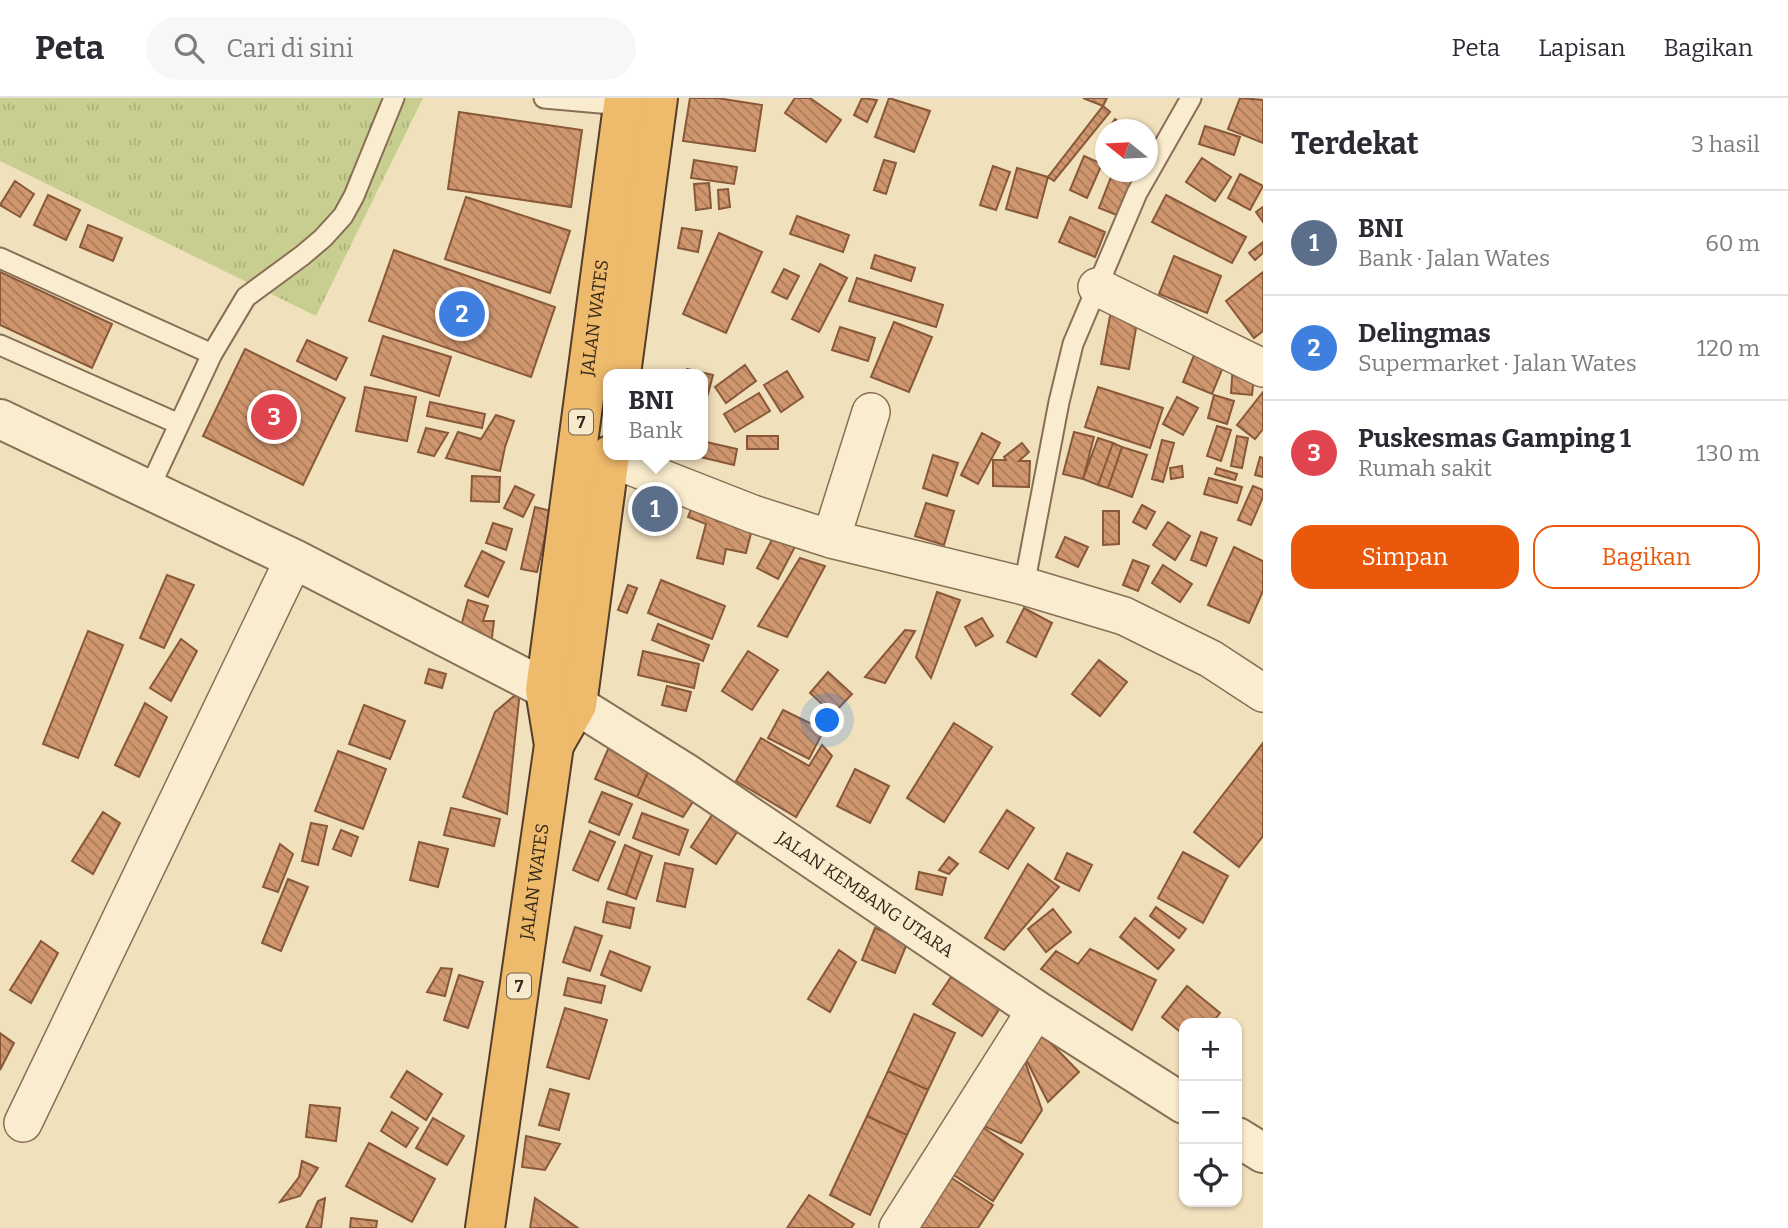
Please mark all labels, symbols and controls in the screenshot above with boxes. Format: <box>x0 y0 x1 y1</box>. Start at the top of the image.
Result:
search box <box>146 17 636 80</box>
text: Peta <box>35 28 104 68</box>
icon: search <box>170 29 208 67</box>
text: Cari di sini <box>226 33 354 64</box>
text: Peta <box>1452 34 1500 62</box>
text: Lapisan <box>1538 34 1625 62</box>
text: Bagikan <box>1663 34 1753 62</box>
north arrow <box>1095 119 1158 182</box>
text: Terdekat <box>1291 126 1419 162</box>
text: 3 hasil <box>1691 130 1760 158</box>
text: BNI <box>1358 213 1404 244</box>
text: 1 <box>1309 229 1319 257</box>
text: 60 m <box>1705 229 1760 257</box>
text: Bank · Jalan Wates <box>1358 244 1550 272</box>
street label: JALAN WATES <box>576 258 613 378</box>
pin: 2 <box>439 288 485 340</box>
text: Delingmas <box>1358 318 1491 349</box>
text: 2 <box>1308 334 1320 362</box>
text: 120 m <box>1697 334 1760 362</box>
text: Supermarket · Jalan Wates <box>1358 349 1637 377</box>
popup <box>603 369 708 460</box>
text: BNI <box>628 385 674 416</box>
pin: 3 <box>251 391 297 443</box>
road number: 7 <box>569 410 593 434</box>
text: Bank <box>628 416 683 444</box>
text: Puskesmas Gamping 1 <box>1358 423 1631 454</box>
text: 3 <box>1307 439 1321 467</box>
text: 130 m <box>1696 439 1760 467</box>
text: Rumah sakit <box>1358 454 1492 482</box>
pin: 1 <box>632 483 678 535</box>
button: Simpan <box>1291 525 1519 589</box>
button: Bagikan <box>1533 525 1760 589</box>
your location <box>810 703 844 737</box>
street label: JALAN WATES <box>515 822 554 942</box>
street label: JALAN KEMBANG UTARA <box>771 826 958 962</box>
road number: 7 <box>507 974 531 998</box>
map controls <box>1179 1018 1242 1207</box>
button: + <box>1179 1018 1242 1081</box>
button: − <box>1179 1081 1242 1144</box>
button: locate <box>1179 1144 1242 1207</box>

